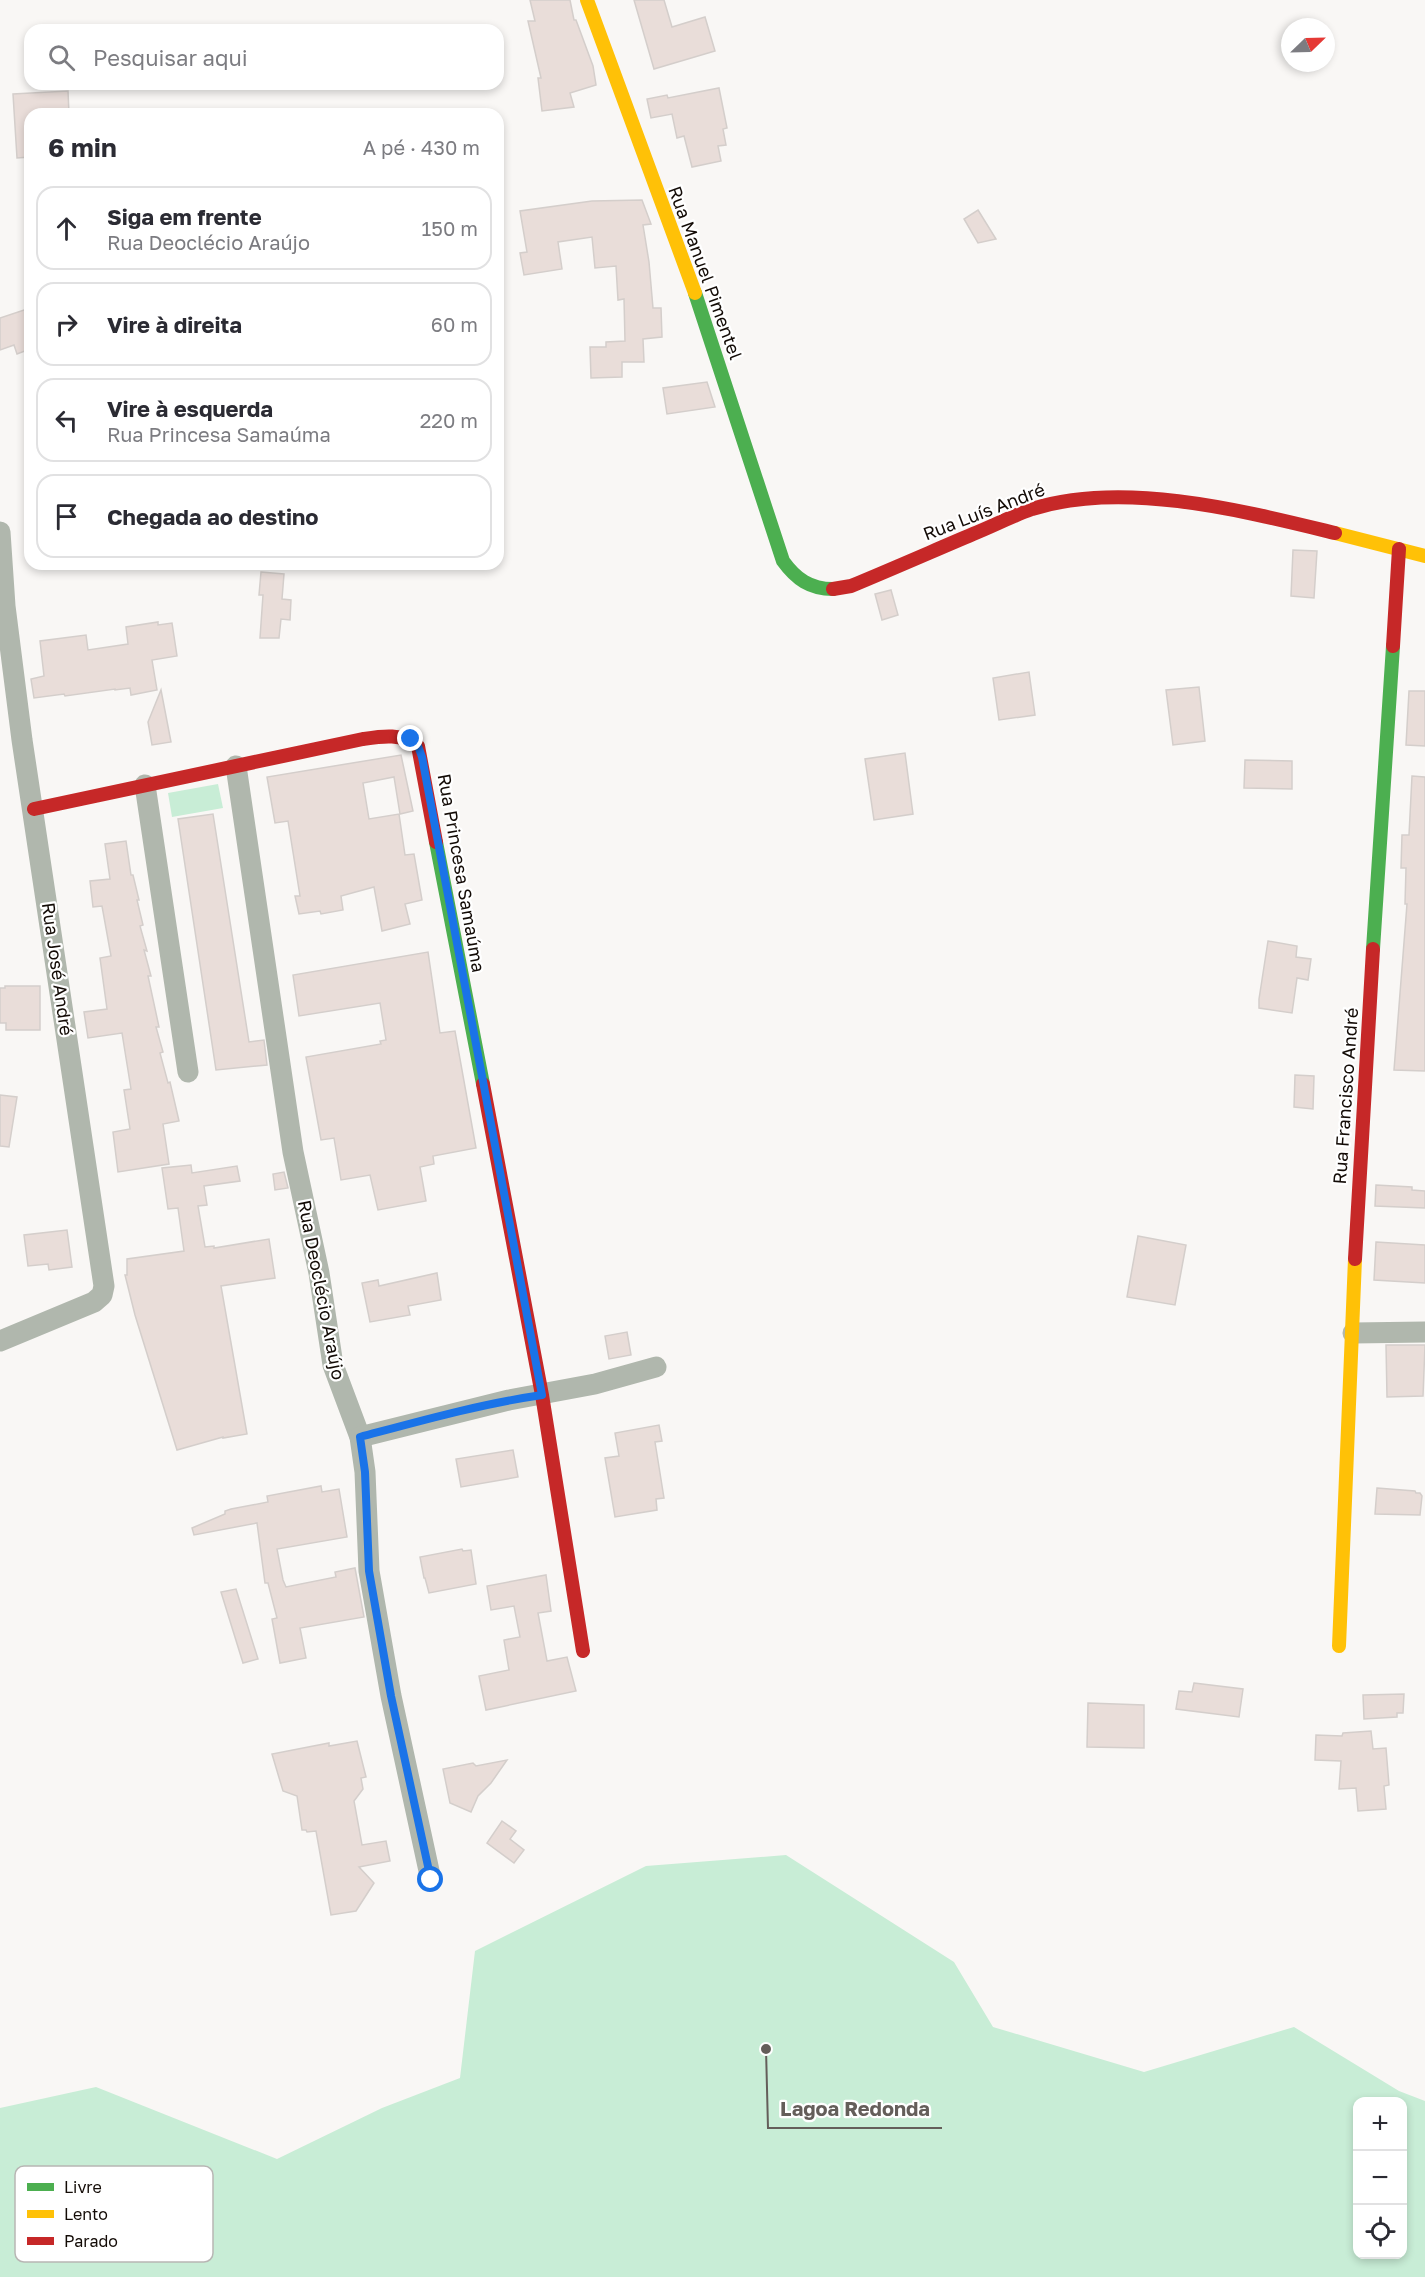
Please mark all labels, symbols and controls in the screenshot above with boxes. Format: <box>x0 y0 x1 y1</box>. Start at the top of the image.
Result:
north arrow <box>1281 18 1335 72</box>
search box <box>24 24 504 90</box>
icon: search <box>45 41 78 74</box>
text: Pesquisar aqui <box>93 44 248 71</box>
text: 6 min <box>48 132 117 163</box>
text: A pé · 430 m <box>363 135 480 159</box>
street label: Rua Manuel Pimentel <box>664 183 748 363</box>
text: Siga em frente <box>107 203 262 230</box>
icon: ahead <box>50 212 83 245</box>
text: 150 m <box>422 216 478 240</box>
text: Rua Deoclécio Araújo <box>107 230 310 254</box>
icon: right <box>50 308 83 341</box>
text: Vire à direita <box>107 311 242 338</box>
text: 60 m <box>431 312 478 336</box>
text: Vire à esquerda <box>107 395 273 422</box>
icon: left <box>50 404 83 437</box>
text: 220 m <box>420 408 478 432</box>
text: Rua Princesa Samaúma <box>107 422 331 446</box>
street label: Rua Luís André <box>920 478 1048 544</box>
icon: arrive <box>50 500 83 533</box>
text: Chegada ao destino <box>107 503 319 530</box>
route end <box>397 725 423 751</box>
street label: Rua Princesa Samaúma <box>434 772 490 974</box>
street label: Rua José André <box>38 901 78 1037</box>
street label: Rua Francisco André <box>1328 1007 1362 1185</box>
street label: Rua Deoclécio Araújo <box>294 1198 350 1382</box>
route start <box>417 1866 443 1892</box>
callout: Lagoa Redonda <box>768 2090 942 2128</box>
text: Lagoa Redonda <box>780 2096 930 2120</box>
map controls <box>1353 2097 1407 2259</box>
button: + <box>1353 2097 1407 2151</box>
button: − <box>1353 2151 1407 2205</box>
legend <box>15 2166 213 2262</box>
text: Livre <box>64 2177 102 2197</box>
text: Lento <box>64 2204 108 2224</box>
button: locate <box>1353 2205 1407 2259</box>
text: Parado <box>64 2231 118 2251</box>

